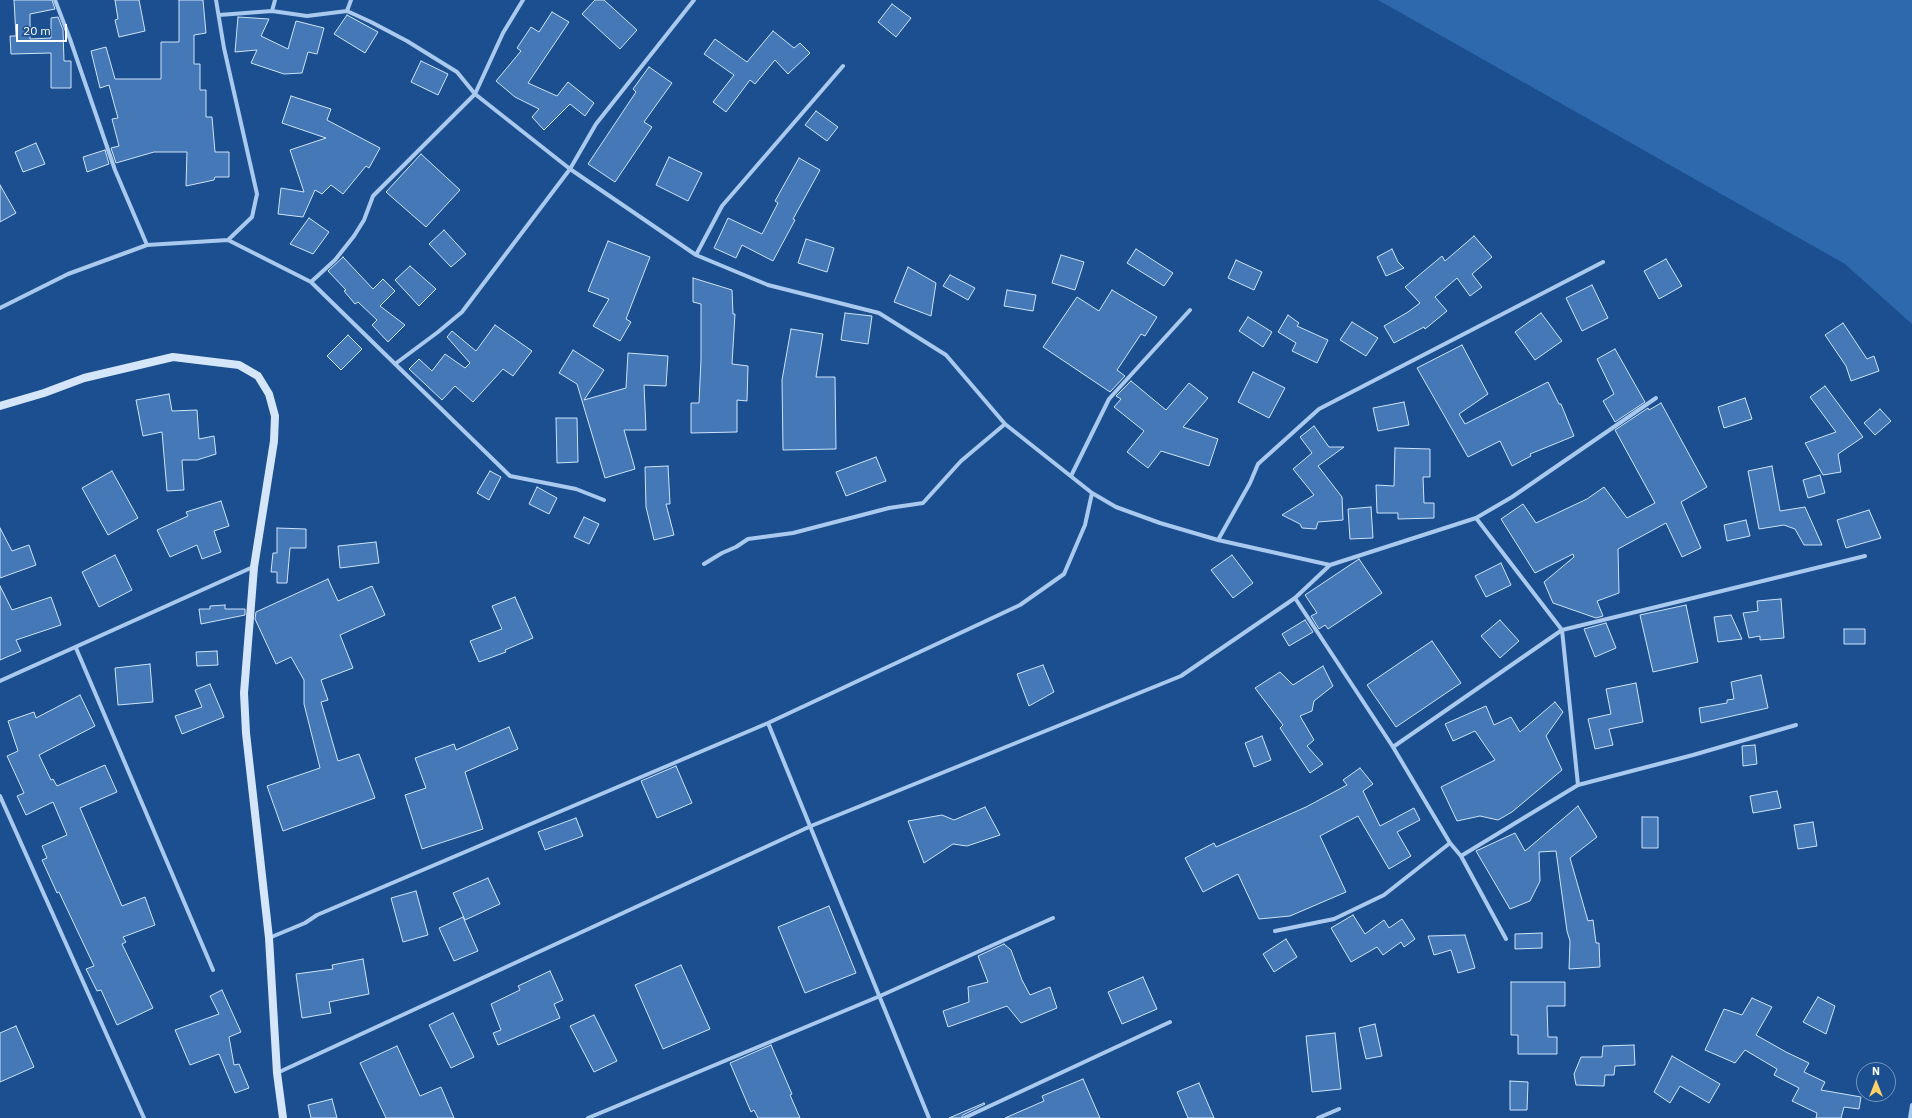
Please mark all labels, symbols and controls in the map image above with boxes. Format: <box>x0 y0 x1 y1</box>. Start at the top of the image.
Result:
scale bar <box>18 16 69 42</box>
text: 20 m <box>23 23 51 38</box>
north arrow <box>1856 1062 1896 1102</box>
text: N <box>1872 1064 1880 1078</box>

